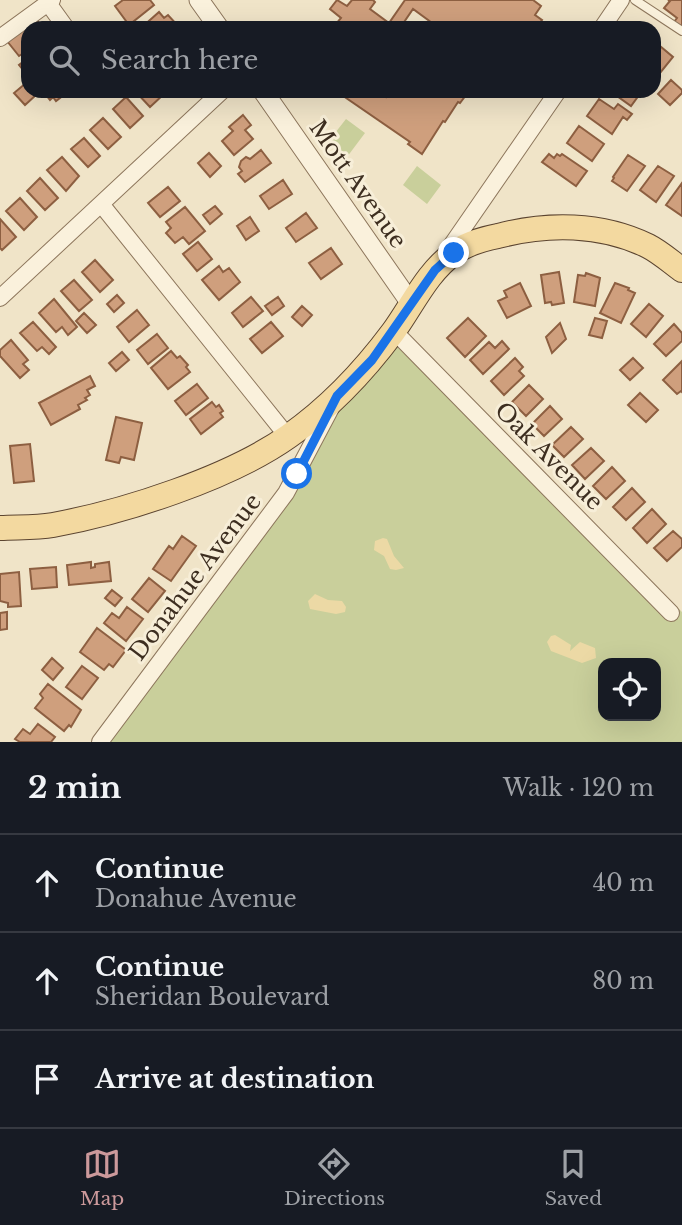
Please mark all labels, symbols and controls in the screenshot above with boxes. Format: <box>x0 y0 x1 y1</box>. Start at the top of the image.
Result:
search box <box>21 21 661 98</box>
icon: search <box>45 41 83 79</box>
text: Search here <box>101 44 258 76</box>
street label: Mott Avenue <box>303 114 413 254</box>
route end <box>438 237 469 268</box>
street label: Oak Avenue <box>489 396 609 516</box>
route start <box>281 458 312 489</box>
street label: Donahue Avenue <box>123 488 267 666</box>
map controls <box>598 658 661 721</box>
button: locate <box>598 658 661 721</box>
text: 2 min <box>28 769 121 806</box>
text: Walk · 120 m <box>503 774 654 802</box>
text: Continue <box>95 853 224 885</box>
icon: ahead <box>28 864 66 902</box>
text: 40 m <box>593 869 654 897</box>
text: Donahue Avenue <box>95 885 297 913</box>
text: Continue <box>95 951 224 983</box>
icon: ahead <box>28 962 66 1000</box>
text: 80 m <box>592 967 654 995</box>
text: Sheridan Boulevard <box>95 983 330 1011</box>
icon: arrive <box>28 1060 66 1098</box>
text: Arrive at destination <box>95 1063 375 1095</box>
tab: Map <box>80 1145 124 1210</box>
tab: Directions <box>284 1145 385 1210</box>
tab: Saved <box>545 1145 602 1210</box>

